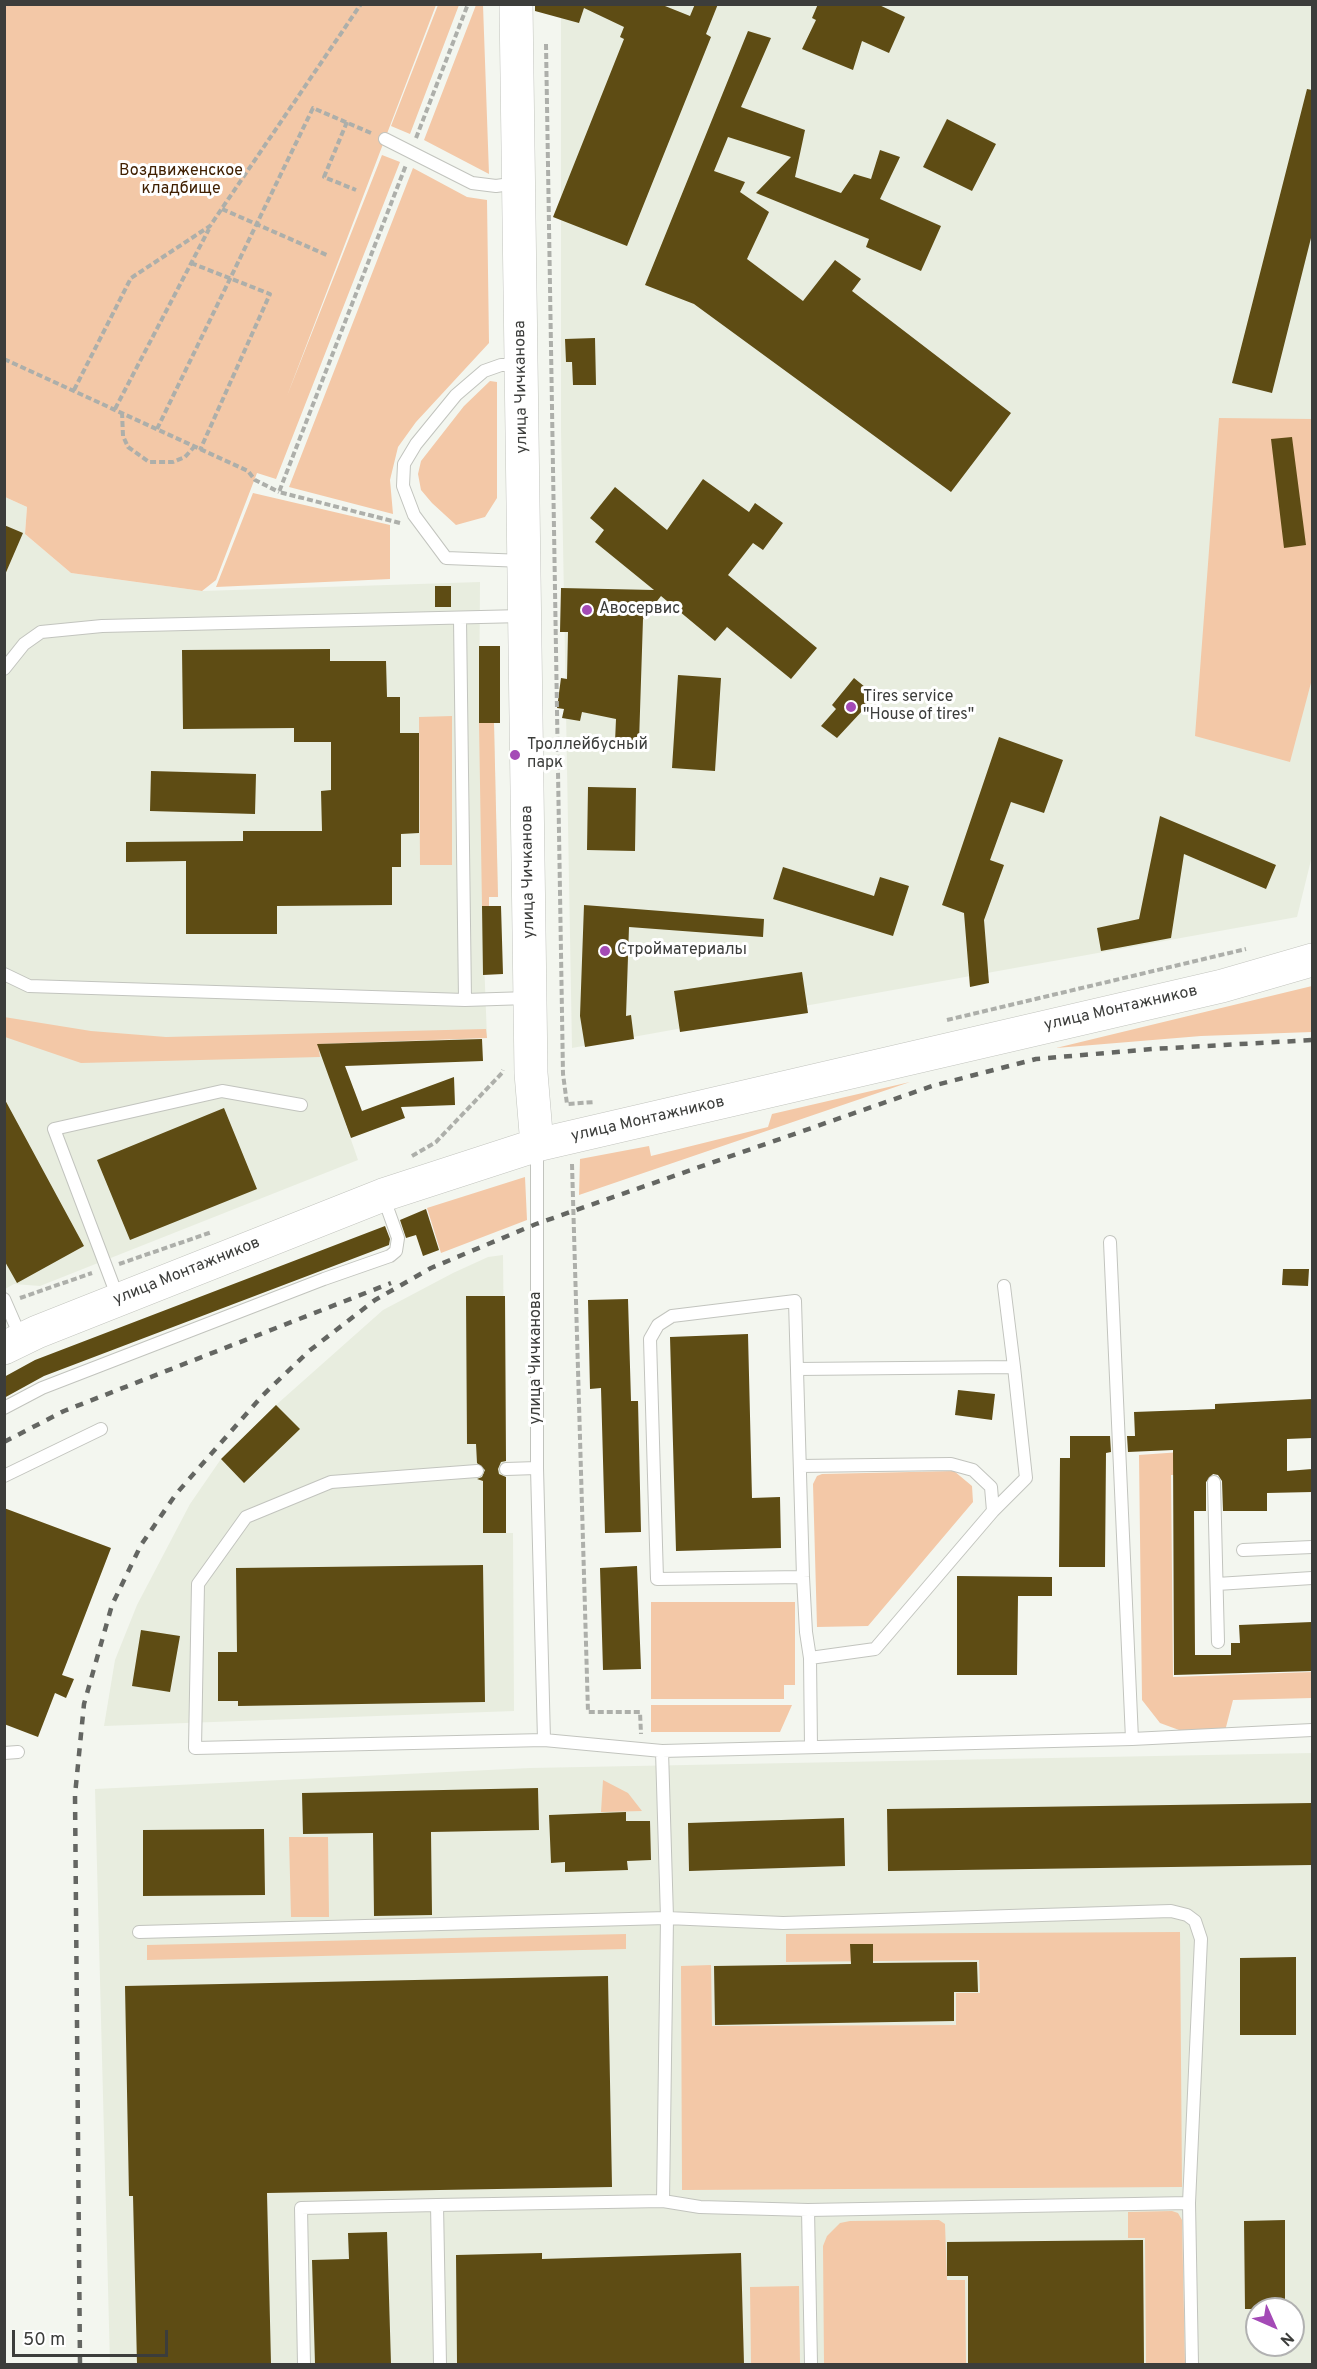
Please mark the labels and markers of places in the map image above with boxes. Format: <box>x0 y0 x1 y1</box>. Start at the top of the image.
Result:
place label: Авосервис <box>599 600 680 620</box>
marker: Авосервис <box>580 603 594 617</box>
place label: Tires service "House of tires" <box>863 688 974 726</box>
marker: Tires service "House of tires" <box>844 700 858 714</box>
place label: Троллейбусный парк <box>527 736 648 774</box>
marker: Троллейбусный парк <box>508 748 522 762</box>
place label: Стройматериалы <box>617 941 747 961</box>
marker: Стройматериалы <box>598 944 612 958</box>

